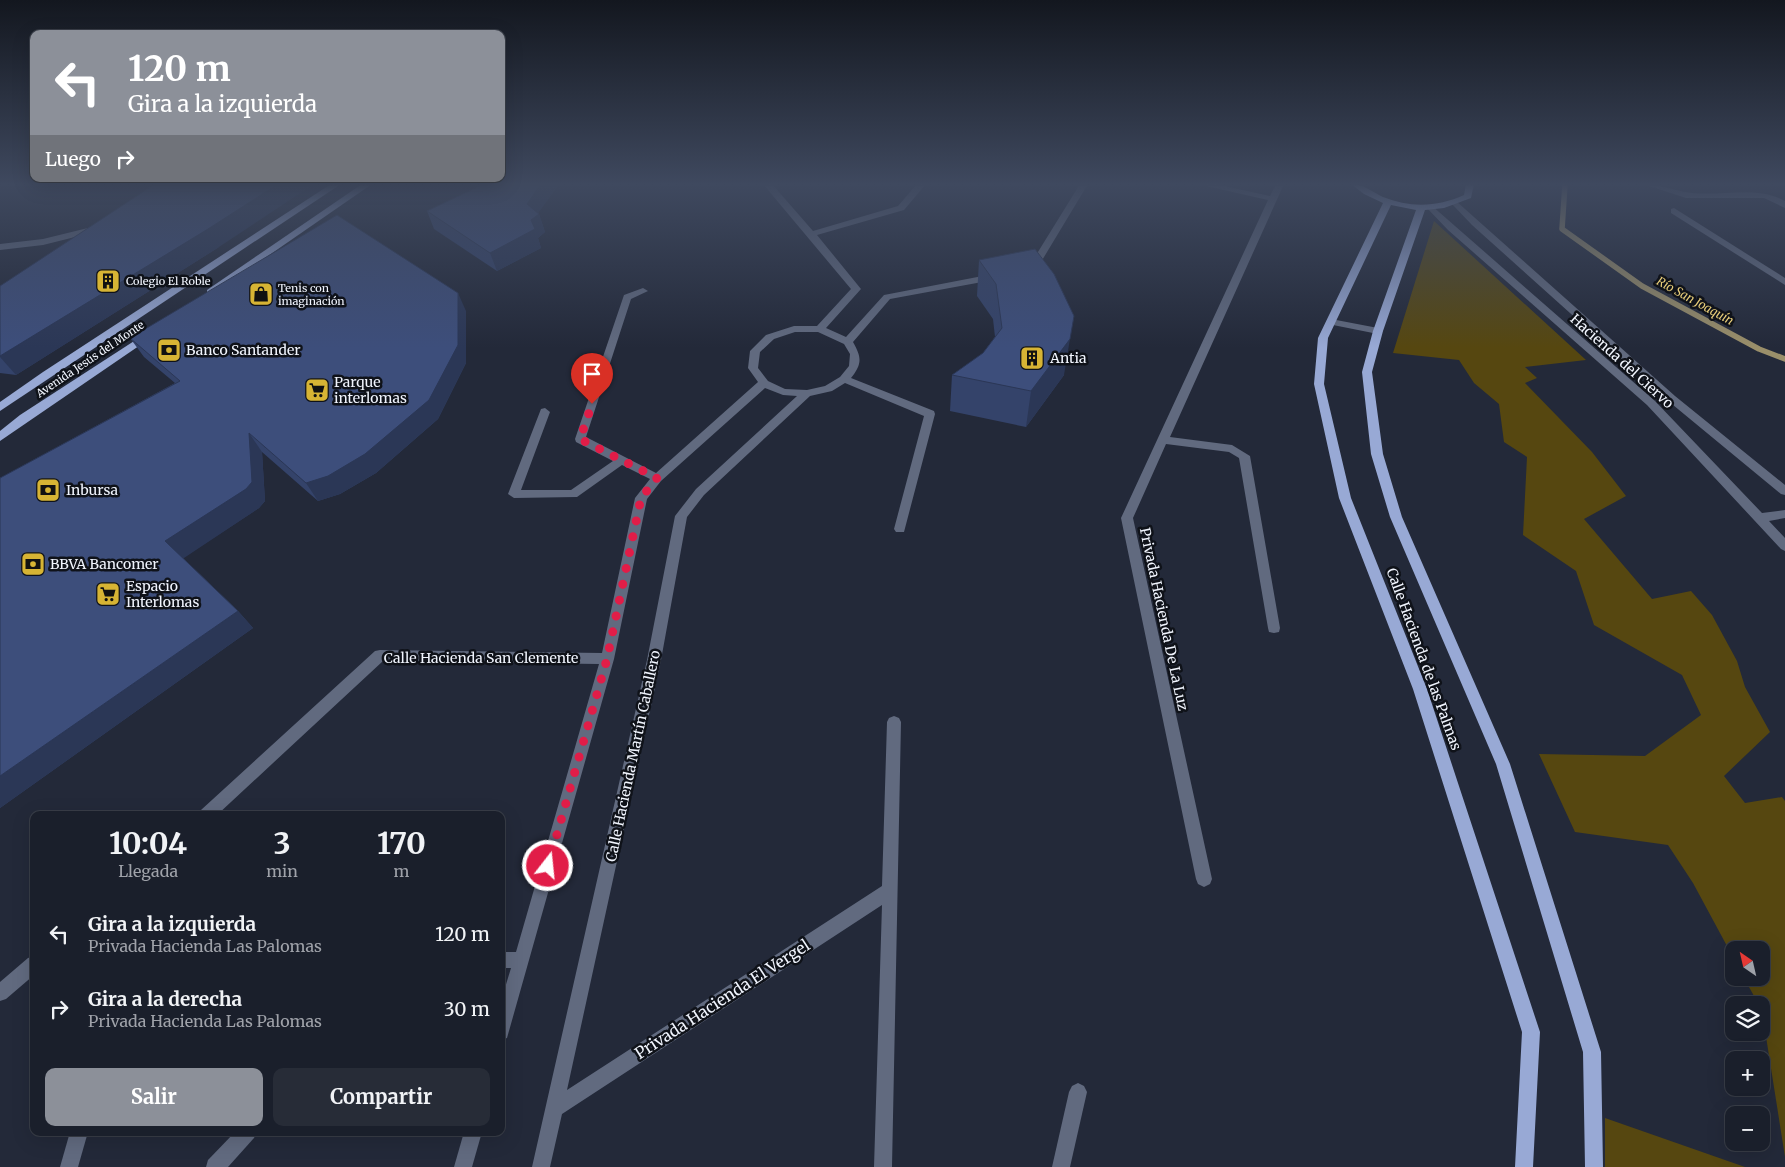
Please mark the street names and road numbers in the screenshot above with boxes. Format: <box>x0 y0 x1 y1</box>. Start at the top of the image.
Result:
street label: Hacienda del Ciervo <box>1567 310 1677 412</box>
street label: Avenida Jesús del Monte <box>32 317 147 401</box>
street label: Privada Hacienda De La Luz <box>1136 526 1192 713</box>
street label: Calle Hacienda de las Palmas <box>1383 565 1465 753</box>
street label: Calle Hacienda San Clemente <box>384 649 578 667</box>
street label: Calle Hacienda Martín Caballero <box>602 649 664 863</box>
street label: Privada Hacienda El Vergel <box>631 935 813 1063</box>

